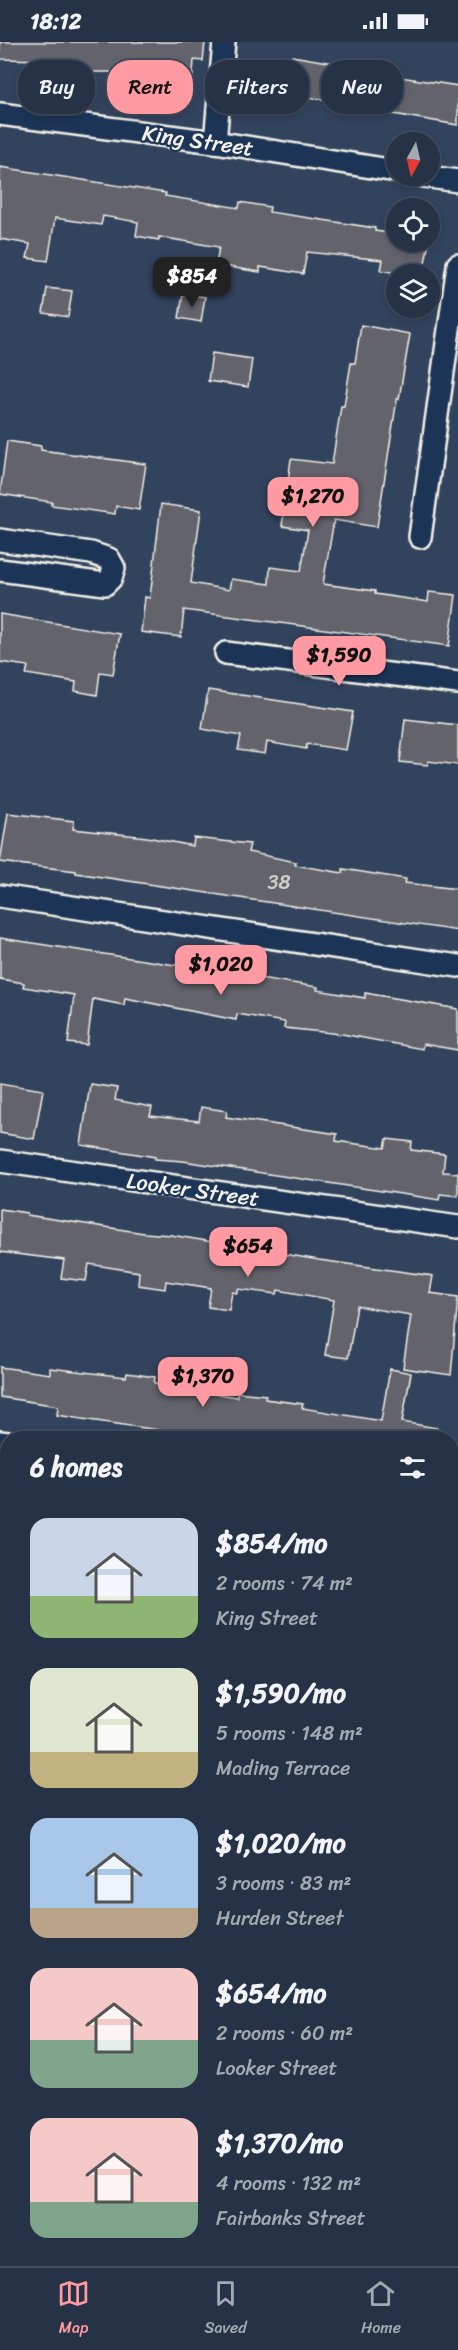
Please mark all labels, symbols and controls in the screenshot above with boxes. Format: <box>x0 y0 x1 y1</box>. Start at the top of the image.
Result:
text: 18:12 <box>30 2 81 41</box>
chip: Buy <box>18 60 95 114</box>
chip: Rent <box>107 60 193 114</box>
chip: Filters <box>205 60 309 114</box>
chip: New <box>321 60 403 114</box>
street label: King Street <box>140 113 257 168</box>
north arrow <box>386 132 440 186</box>
map controls <box>386 132 440 318</box>
button: locate <box>386 198 440 252</box>
pin: $854 <box>156 257 228 308</box>
text: $854 <box>167 259 217 294</box>
button: layers <box>386 264 440 318</box>
pin: $1,270 <box>264 477 362 528</box>
text: $1,270 <box>281 479 345 514</box>
pin: $1,590 <box>290 636 388 687</box>
text: $1,590 <box>307 638 371 673</box>
house number: 38 <box>267 865 291 900</box>
pin: $1,020 <box>172 945 270 996</box>
text: $1,020 <box>189 947 253 982</box>
street label: Looker Street <box>124 1161 262 1218</box>
pin: $654 <box>212 1227 284 1278</box>
text: $654 <box>223 1229 273 1264</box>
pin: $1,370 <box>154 1357 252 1408</box>
text: $1,370 <box>172 1359 234 1394</box>
text: 6 homes <box>30 1444 122 1490</box>
icon: filters <box>396 1451 429 1484</box>
text: $854/mo <box>216 1520 327 1566</box>
icon: home <box>78 1542 150 1614</box>
text: 2 rooms · 74 m² <box>216 1566 353 1601</box>
text: King Street <box>216 1601 318 1636</box>
text: $1,590/mo <box>216 1670 346 1716</box>
icon: home <box>78 1692 150 1764</box>
text: 5 rooms · 148 m² <box>216 1716 363 1751</box>
text: Mading Terrace <box>216 1751 350 1786</box>
text: $1,020/mo <box>216 1820 346 1866</box>
icon: home <box>78 1842 150 1914</box>
text: 3 rooms · 83 m² <box>216 1866 351 1901</box>
text: Hurden Street <box>216 1901 343 1936</box>
text: $654/mo <box>216 1970 326 2016</box>
icon: home <box>78 1992 150 2064</box>
text: 2 rooms · 60 m² <box>216 2016 353 2051</box>
text: Looker Street <box>216 2051 337 2086</box>
text: $1,370/mo <box>216 2120 343 2166</box>
icon: home <box>78 2142 150 2214</box>
text: 4 rooms · 132 m² <box>216 2166 361 2201</box>
text: Fairbanks Street <box>216 2201 365 2236</box>
tab: Map <box>57 2277 90 2342</box>
tab: Saved <box>204 2277 247 2342</box>
tab: Home <box>361 2277 401 2342</box>

